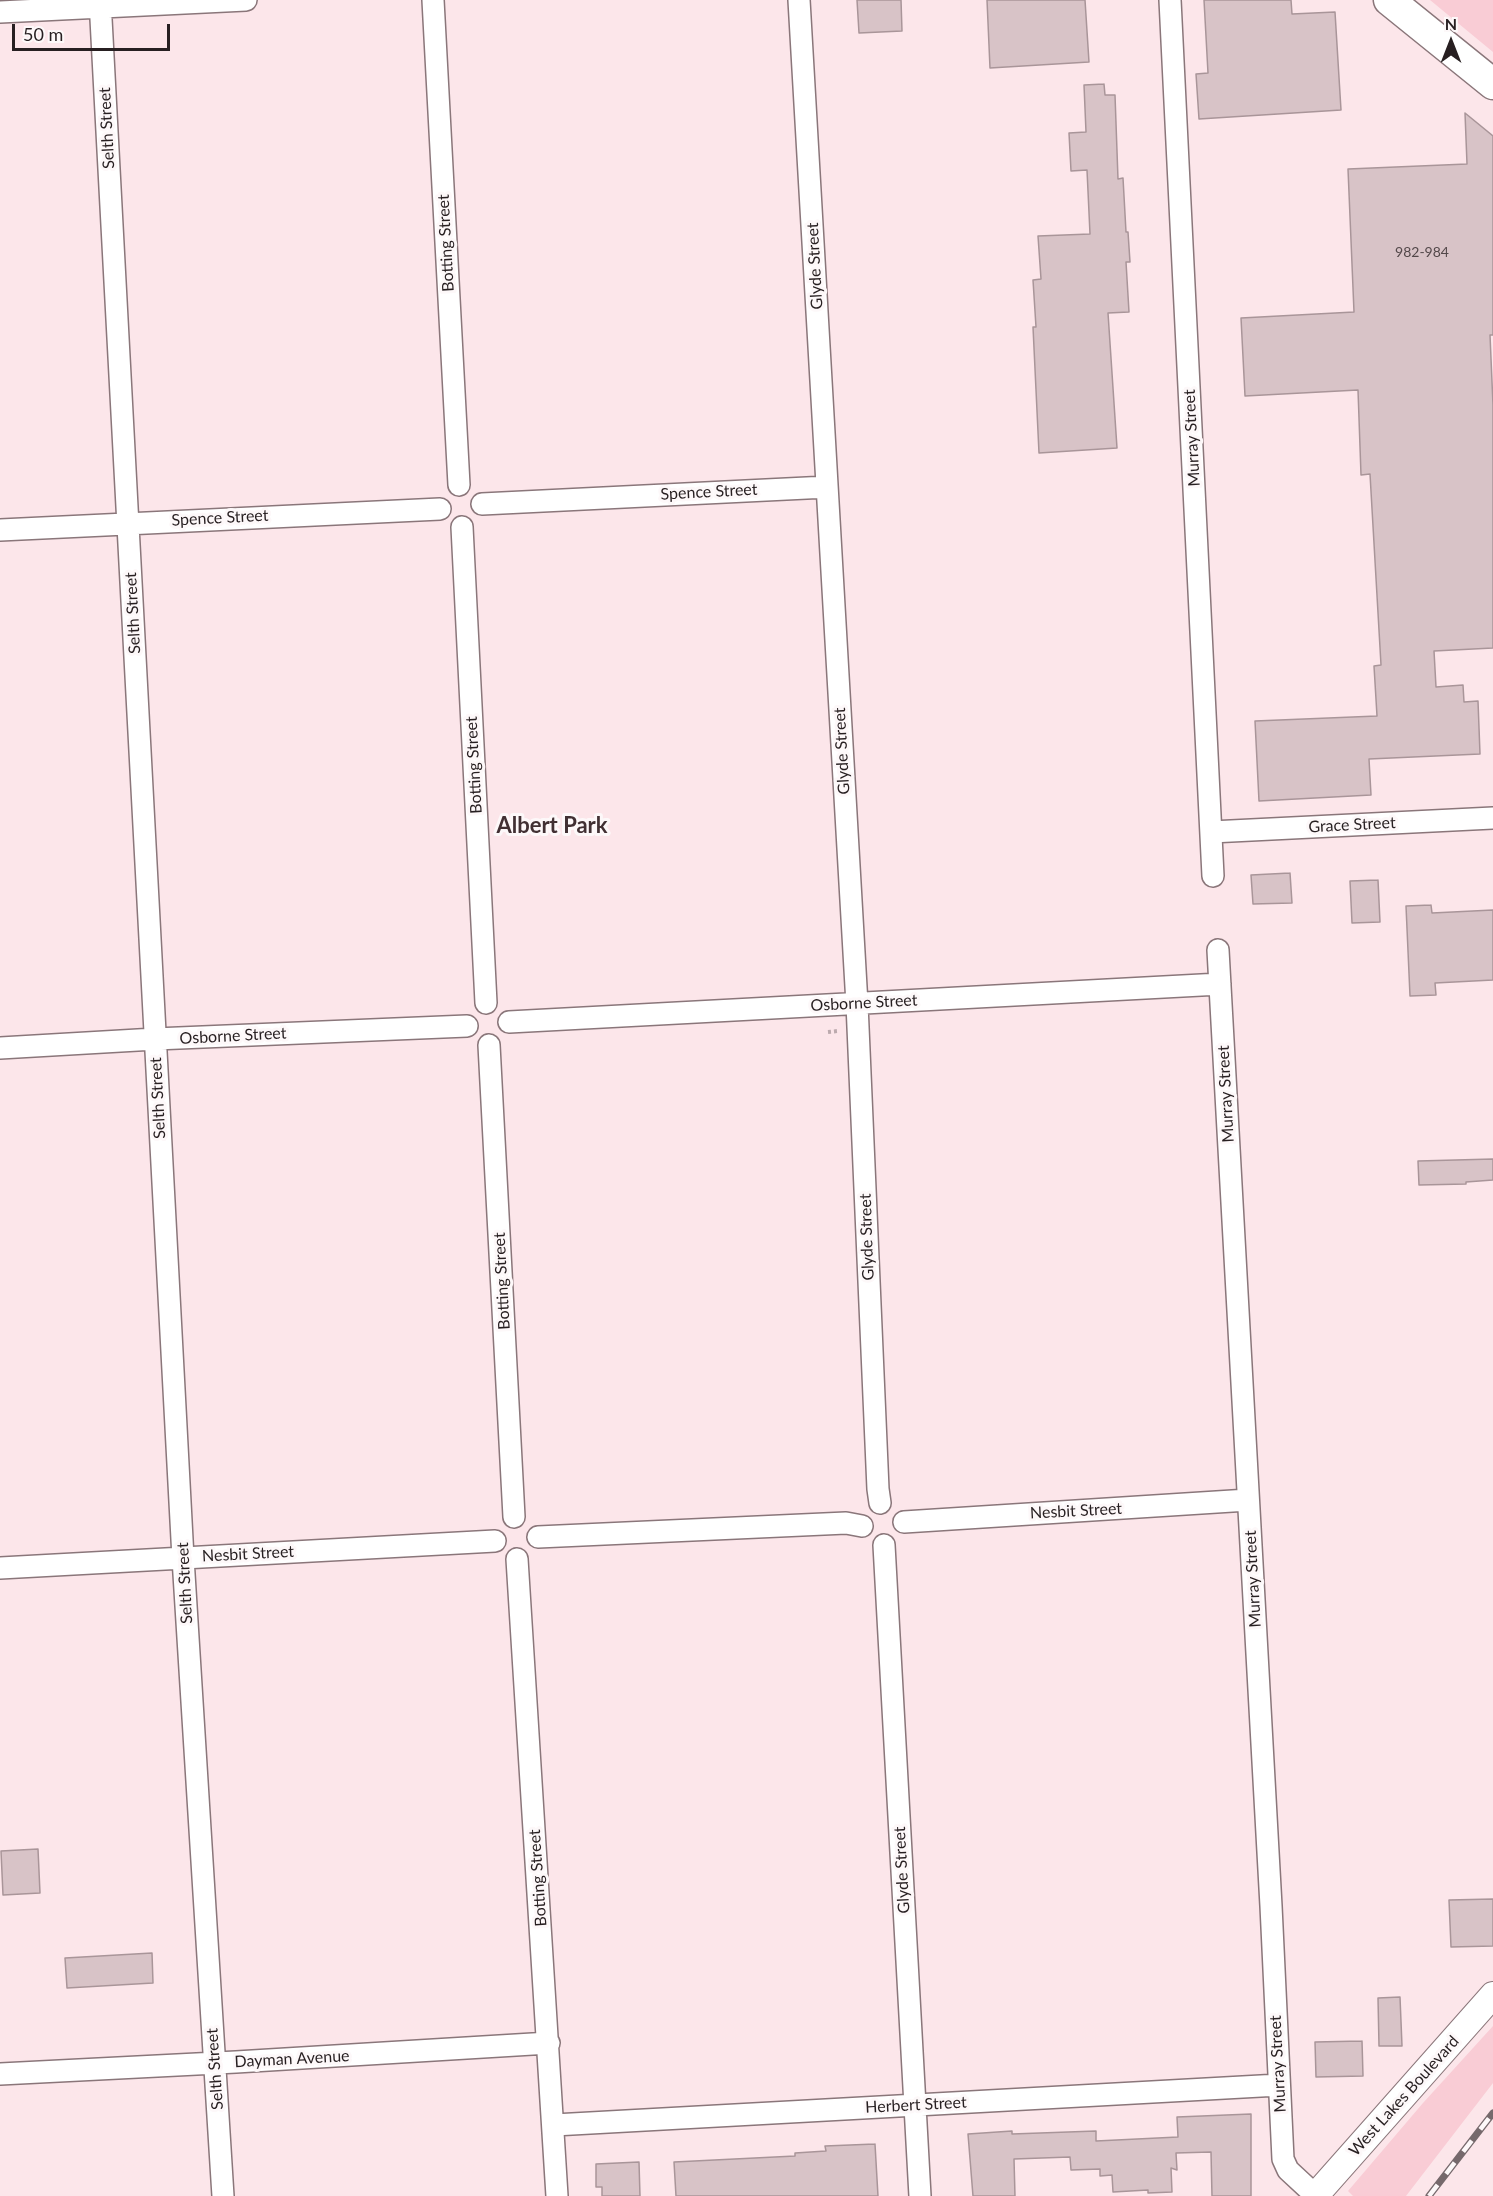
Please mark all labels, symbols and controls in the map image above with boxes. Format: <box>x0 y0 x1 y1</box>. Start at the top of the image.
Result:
scale bar <box>15 12 172 50</box>
north arrow <box>1421 12 1481 72</box>
text: N <box>1445 14 1457 33</box>
text: 50 m <box>23 23 63 45</box>
street label: Selth Street <box>95 87 119 169</box>
street label: Botting Street <box>434 194 458 292</box>
street label: Glyde Street <box>803 222 827 310</box>
house number: 982-984 <box>1395 244 1449 260</box>
street label: Murray Street <box>1180 389 1204 487</box>
street label: Spence Street <box>660 480 758 504</box>
street label: Spence Street <box>171 506 269 530</box>
street label: Selth Street <box>121 572 145 654</box>
street label: Glyde Street <box>830 707 854 795</box>
street label: Botting Street <box>462 716 486 814</box>
district label: Albert Park <box>496 813 608 839</box>
street label: Grace Street <box>1308 813 1396 837</box>
street label: Osborne Street <box>810 991 918 1015</box>
street label: Osborne Street <box>179 1024 287 1048</box>
street label: Murray Street <box>1214 1045 1238 1143</box>
street label: Selth Street <box>146 1057 170 1139</box>
street label: Glyde Street <box>856 1193 878 1281</box>
street label: Botting Street <box>490 1232 514 1330</box>
street label: Nesbit Street <box>1030 1499 1122 1523</box>
street label: Murray Street <box>1241 1530 1265 1628</box>
street label: Selth Street <box>173 1542 197 1624</box>
street label: Nesbit Street <box>202 1542 294 1566</box>
street label: Glyde Street <box>890 1826 914 1914</box>
street label: Botting Street <box>525 1829 551 1927</box>
street label: Murray Street <box>1266 2015 1290 2113</box>
street label: Selth Street <box>203 2028 227 2110</box>
street label: West Lakes Boulevard <box>1345 2032 1463 2160</box>
street label: Dayman Avenue <box>234 2046 350 2072</box>
street label: Herbert Street <box>865 2093 967 2117</box>

